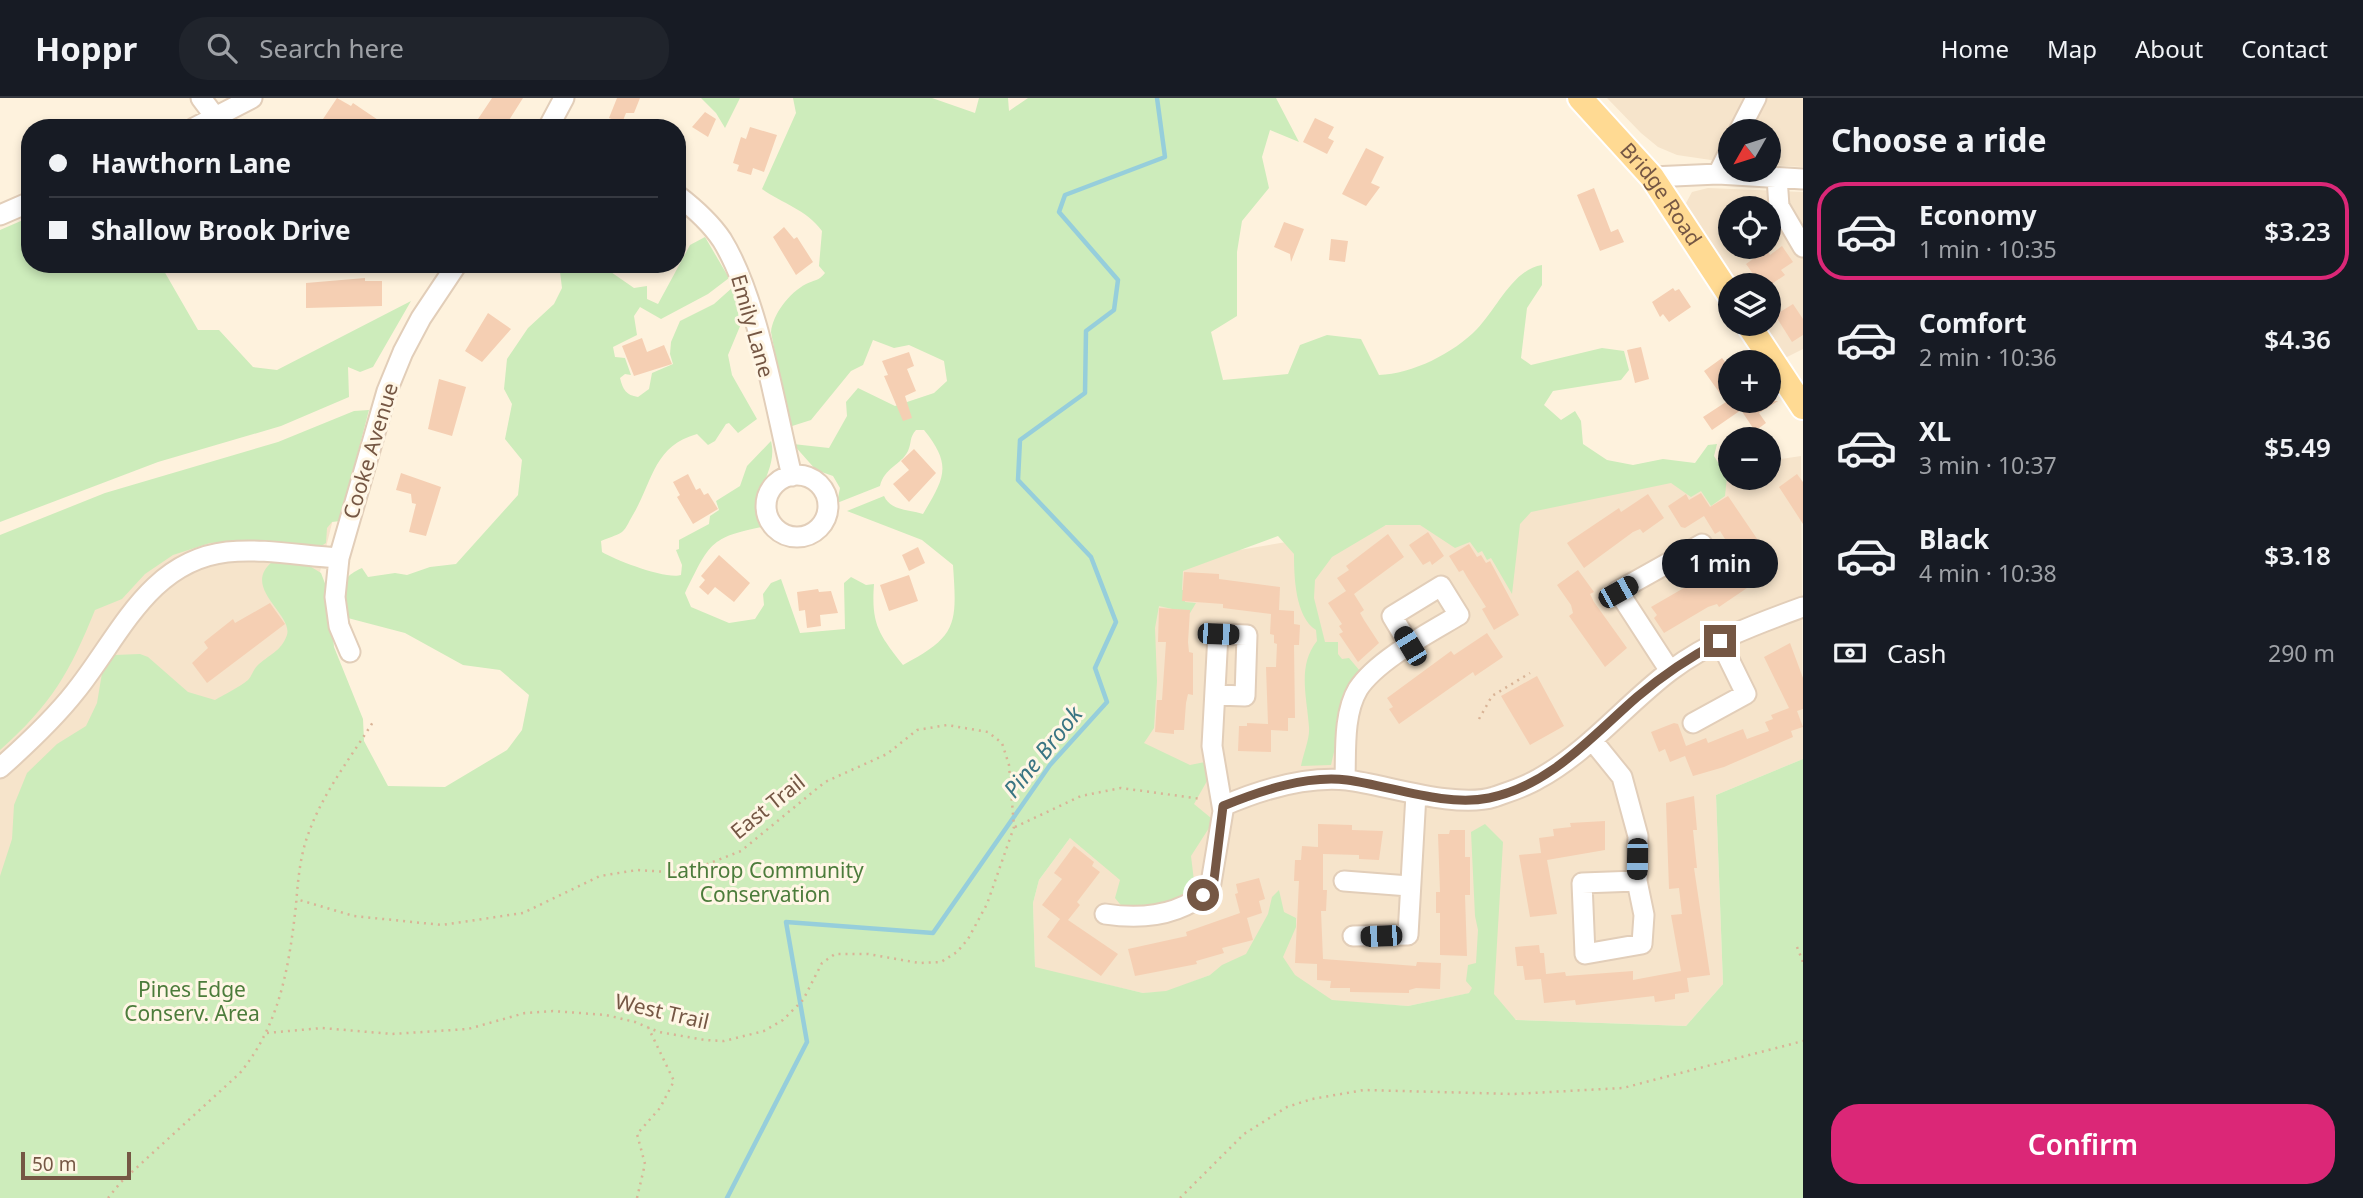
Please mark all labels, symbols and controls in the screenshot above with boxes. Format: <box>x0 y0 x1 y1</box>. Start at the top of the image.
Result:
search box <box>179 17 669 80</box>
text: Hoppr <box>35 26 137 71</box>
icon: search <box>203 29 241 67</box>
text: Search here <box>259 30 404 66</box>
text: Home <box>1941 32 2009 65</box>
text: Map <box>2047 32 2097 65</box>
text: About <box>2135 32 2203 65</box>
text: Contact <box>2241 32 2328 65</box>
text: Choose a ride <box>1831 118 2047 161</box>
north arrow <box>1718 119 1782 182</box>
map controls <box>1718 119 1781 490</box>
street label: Bridge Road <box>1614 136 1708 251</box>
text: Hawthorn Lane <box>91 145 291 181</box>
button: locate <box>1718 196 1781 259</box>
text: Economy <box>1919 197 2037 233</box>
icon: car <box>1835 200 1898 263</box>
text: Shallow Brook Drive <box>91 212 351 248</box>
text: $3.23 <box>2264 213 2331 249</box>
text: 1 min · 10:35 <box>1919 233 2057 265</box>
street label: Emily Lane <box>725 271 781 381</box>
button: layers <box>1718 273 1781 336</box>
text: Comfort <box>1919 305 2027 341</box>
icon: car <box>1835 308 1898 371</box>
text: $4.36 <box>2264 321 2331 357</box>
text: 2 min · 10:36 <box>1919 341 2057 373</box>
button: + <box>1718 350 1781 413</box>
street label: Cooke Avenue <box>336 379 404 522</box>
text: XL <box>1919 413 1951 449</box>
icon: car <box>1835 416 1898 479</box>
button: − <box>1718 427 1781 490</box>
text: $5.49 <box>2264 429 2331 465</box>
text: 3 min · 10:37 <box>1919 449 2057 481</box>
text: Black <box>1919 521 1989 557</box>
icon: car <box>1835 524 1898 587</box>
text: $3.18 <box>2264 537 2331 573</box>
callout: 1 min <box>1662 540 1778 588</box>
text: 1 min <box>1689 547 1751 579</box>
text: 4 min · 10:38 <box>1919 557 2057 589</box>
car <box>1595 573 1642 611</box>
car <box>1197 623 1240 645</box>
car <box>1391 623 1430 669</box>
route end <box>1704 625 1736 657</box>
icon: cash <box>1831 634 1869 672</box>
text: Cash <box>1887 635 1947 671</box>
text: 290 m <box>2268 637 2335 669</box>
water label: Pine Brook <box>995 697 1090 804</box>
street label: East Trail <box>724 768 810 845</box>
car <box>1627 838 1648 880</box>
park label: Lathrop Community Conservation <box>666 856 864 908</box>
route start <box>1187 879 1219 911</box>
car <box>1360 925 1403 947</box>
park label: Pines Edge Conserv. Area <box>124 975 260 1027</box>
street label: West Trail <box>613 987 712 1035</box>
button: Confirm <box>1831 1104 2335 1184</box>
scale bar <box>21 1149 131 1181</box>
text: 50 m <box>32 1151 76 1177</box>

